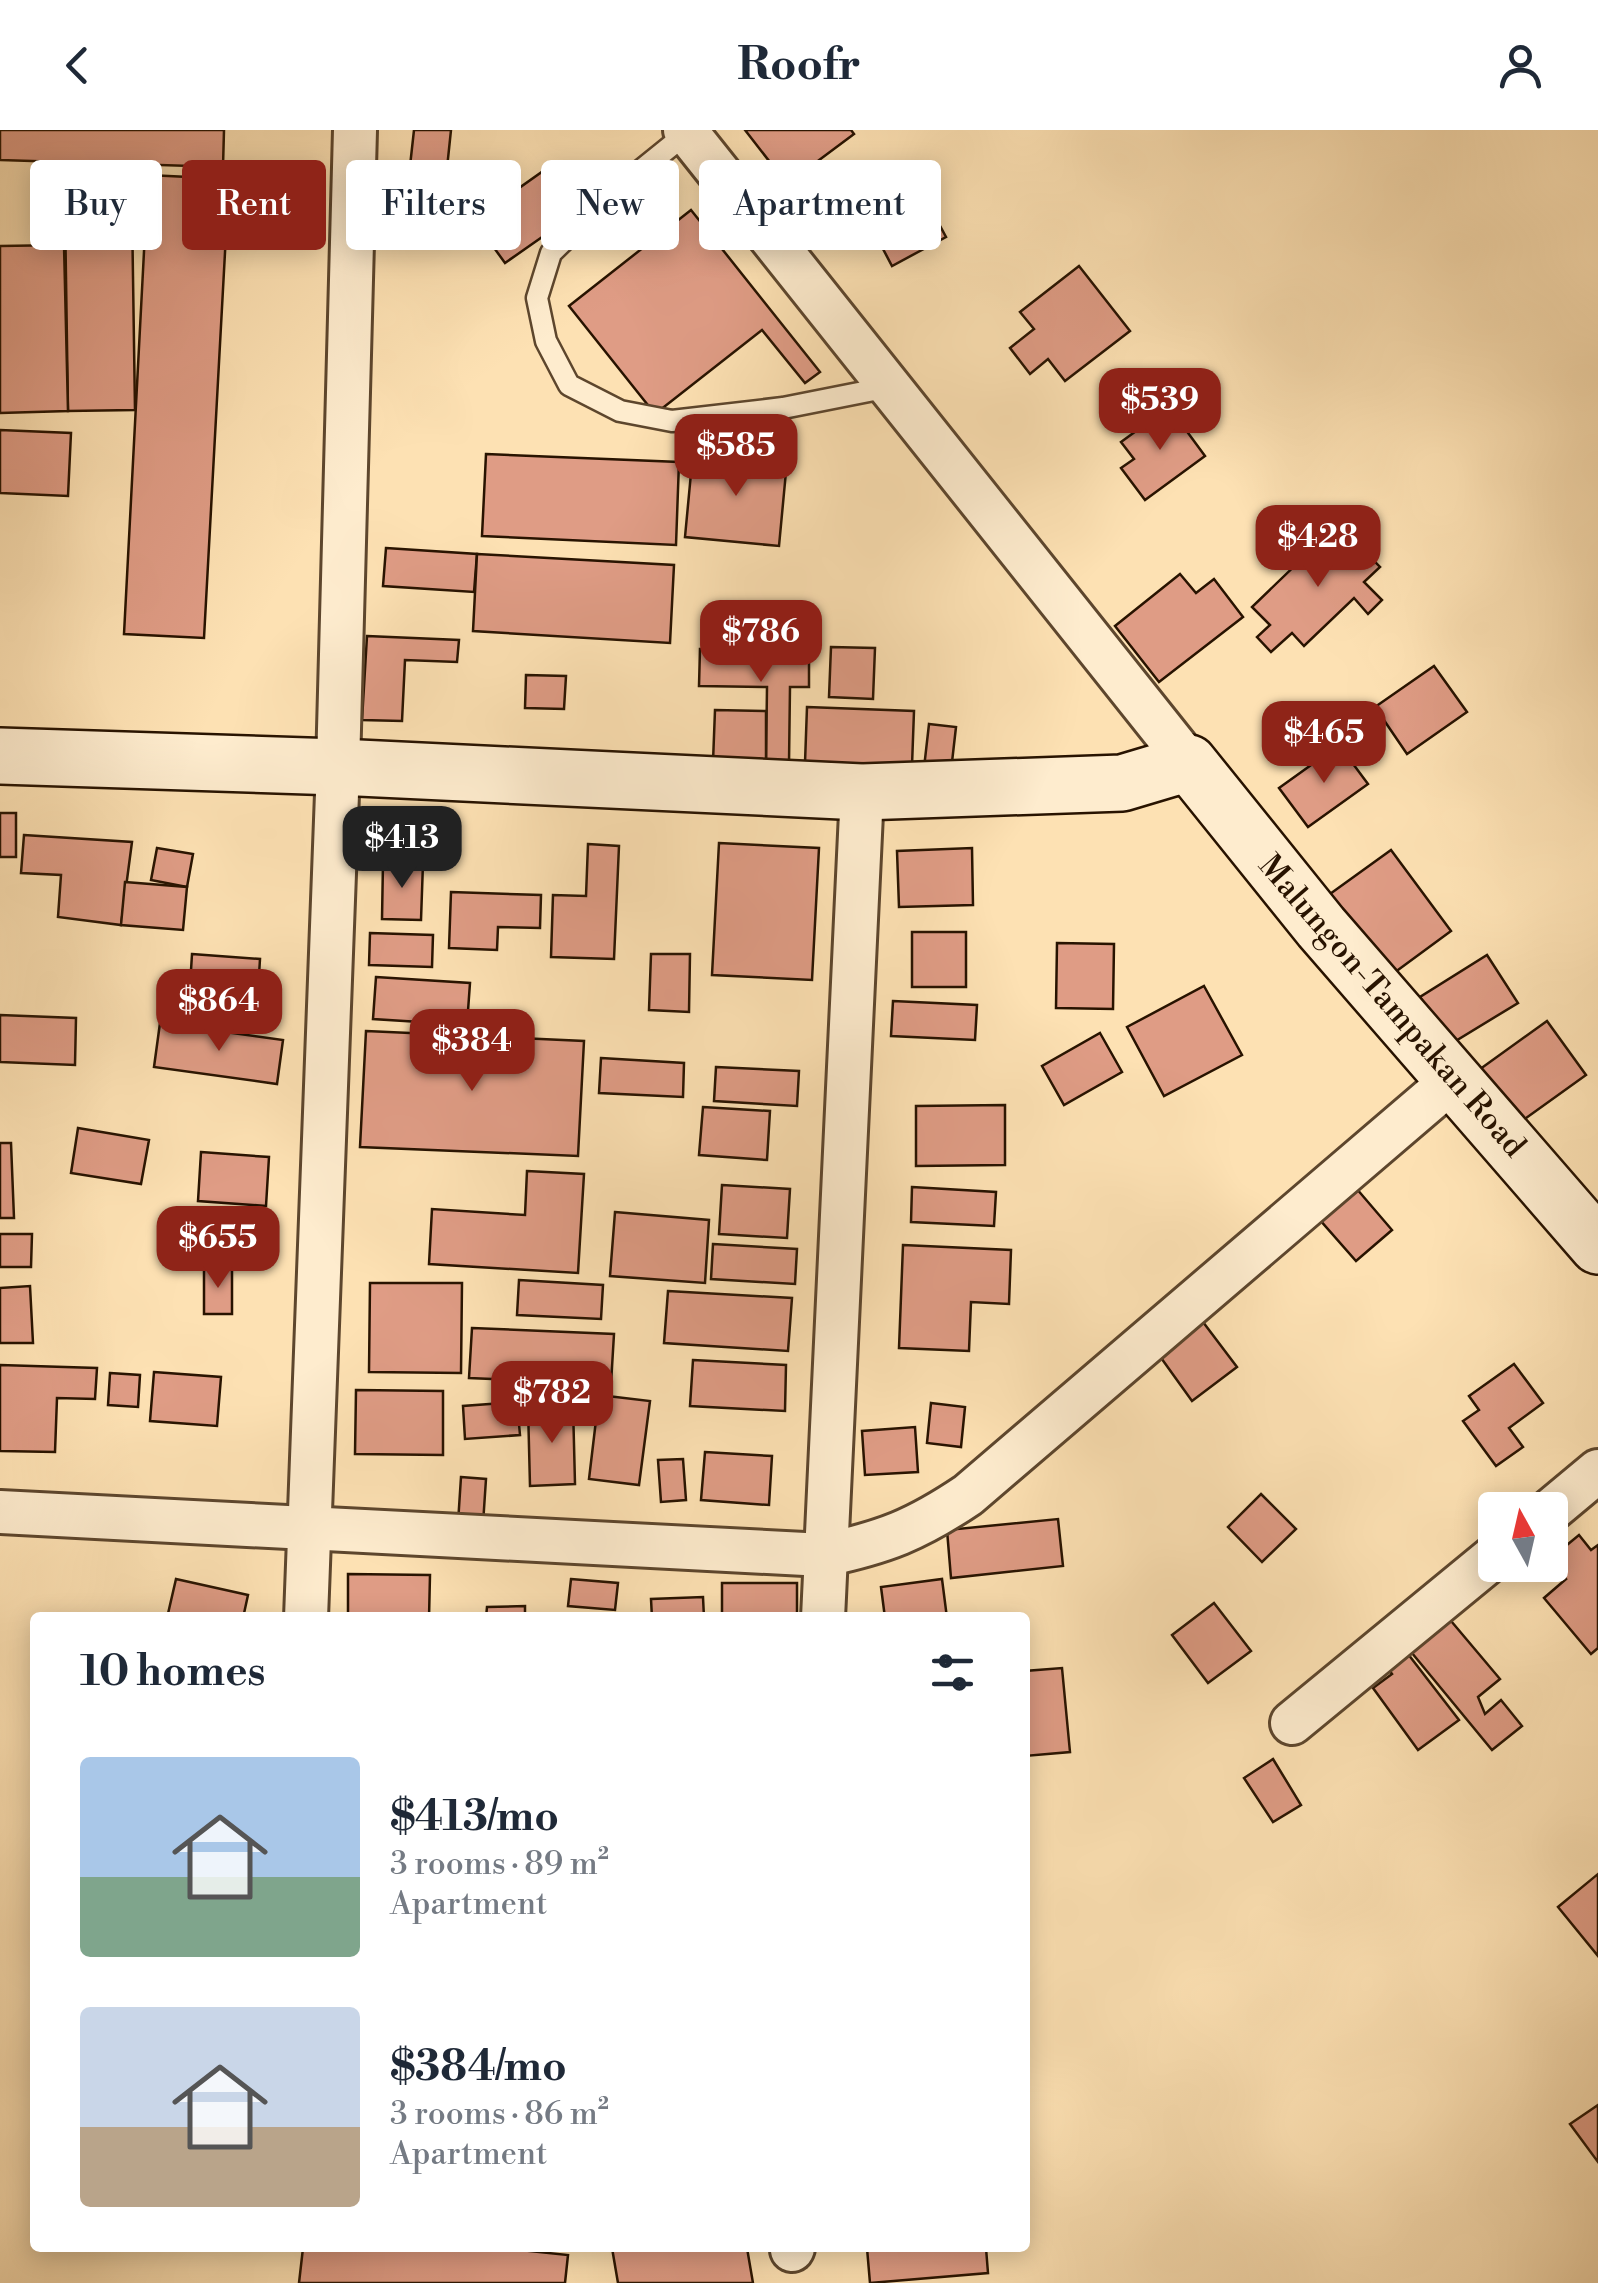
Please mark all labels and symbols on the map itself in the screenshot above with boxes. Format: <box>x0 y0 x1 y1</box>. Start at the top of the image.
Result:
pin: $539 <box>1101 368 1219 453</box>
pin: $585 <box>677 414 795 499</box>
pin: $428 <box>1259 505 1377 590</box>
pin: $786 <box>702 600 820 685</box>
pin: $465 <box>1265 701 1383 786</box>
pin: $413 <box>343 806 461 891</box>
street label: Malungon-Tampakan Road <box>1250 846 1534 1166</box>
pin: $864 <box>160 969 278 1054</box>
pin: $384 <box>413 1009 531 1094</box>
pin: $655 <box>159 1206 277 1291</box>
pin: $782 <box>493 1361 611 1446</box>
north arrow <box>1478 1492 1568 1582</box>

